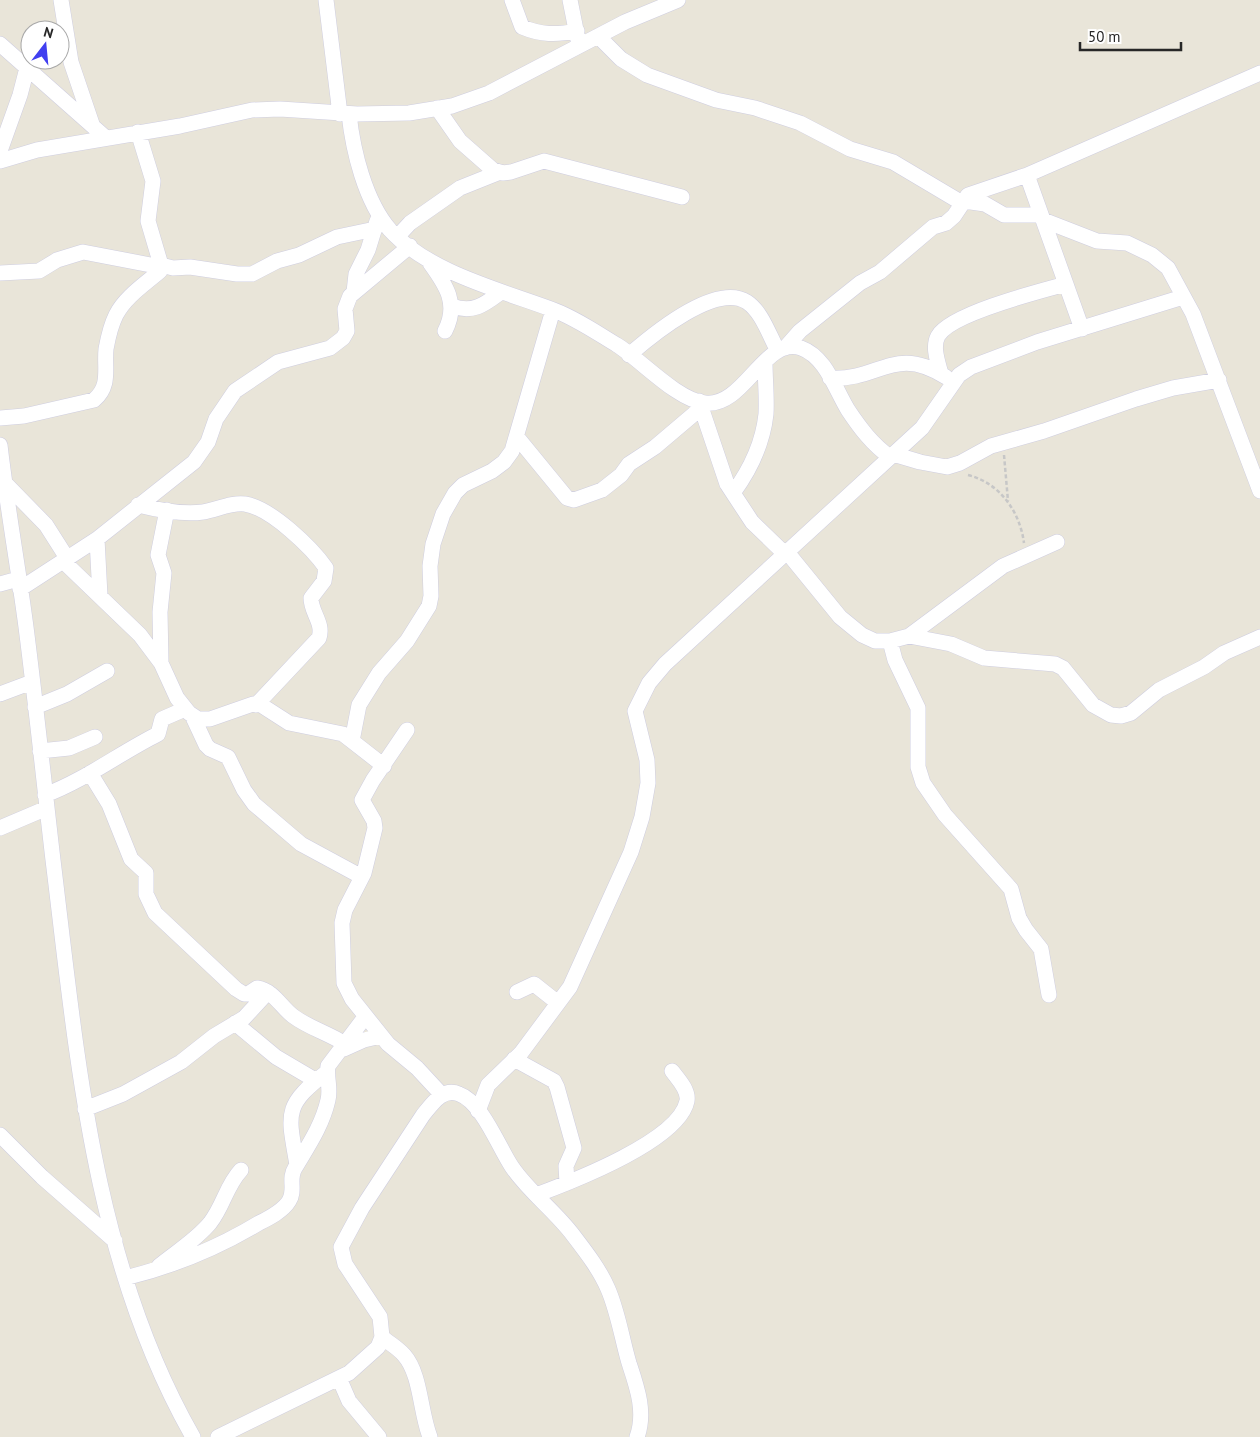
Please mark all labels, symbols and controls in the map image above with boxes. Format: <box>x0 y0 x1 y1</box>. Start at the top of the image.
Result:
north arrow <box>20 20 70 70</box>
scale bar <box>1080 20 1181 52</box>
text: N <box>42 23 55 42</box>
text: 50 m <box>1088 27 1121 46</box>

